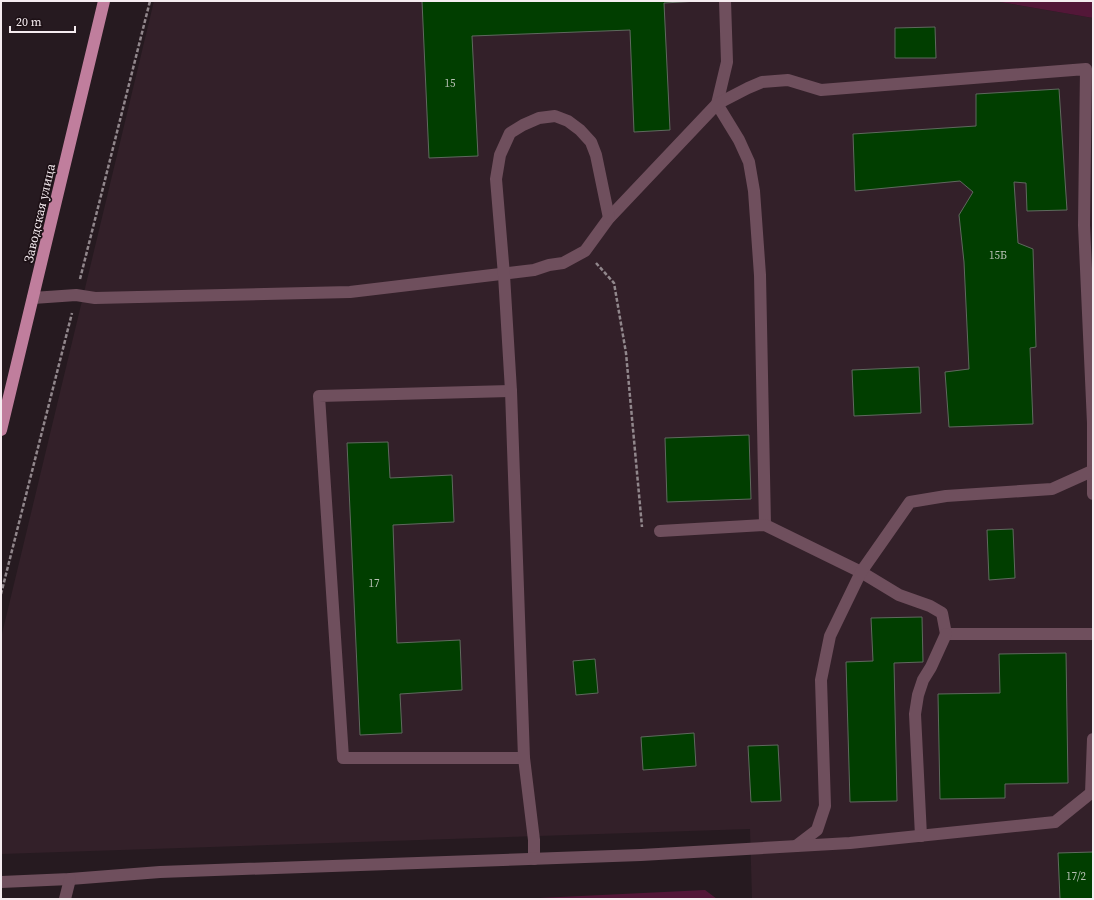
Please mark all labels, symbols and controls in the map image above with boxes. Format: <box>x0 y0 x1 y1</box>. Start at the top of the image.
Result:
scale bar <box>10 8 75 34</box>
text: 20 m <box>16 14 42 30</box>
house number: 15 <box>445 76 456 91</box>
street label: Заводская улица <box>20 162 59 264</box>
house number: 15Б <box>989 248 1007 263</box>
house number: 17 <box>369 576 380 591</box>
house number: 17/2 <box>1066 869 1087 884</box>

